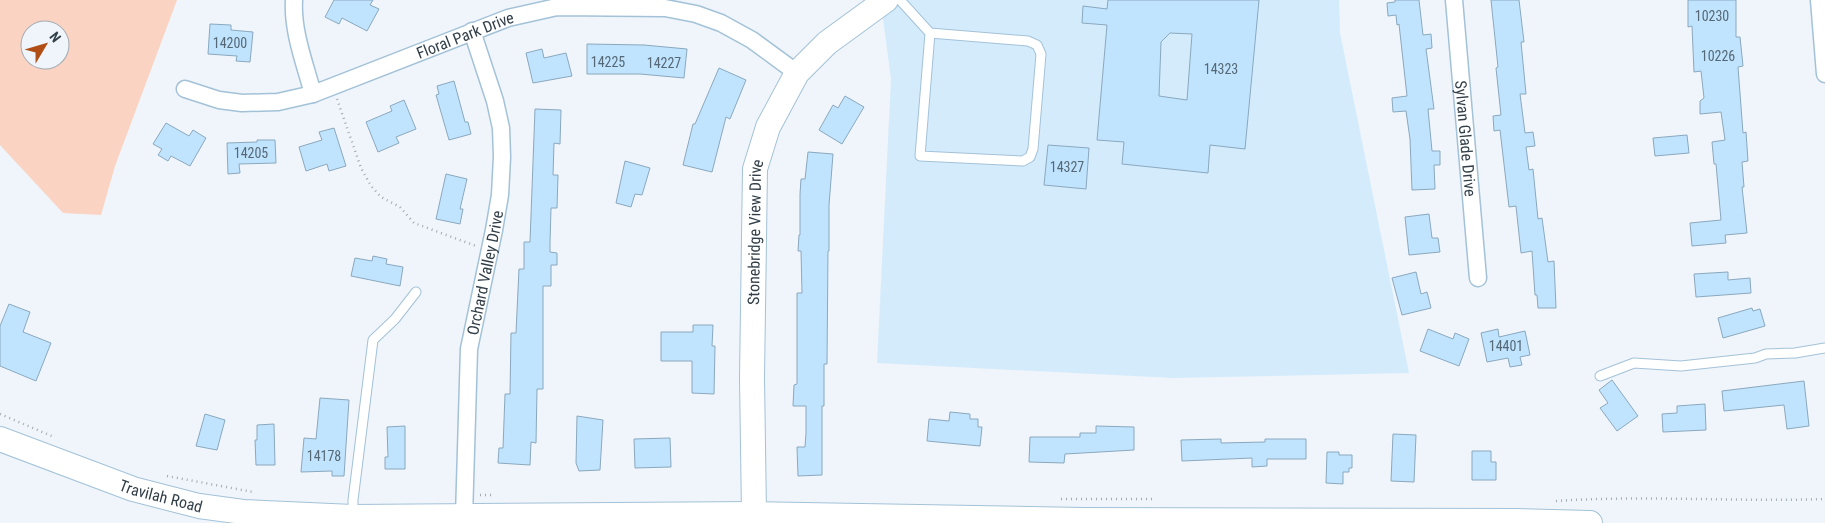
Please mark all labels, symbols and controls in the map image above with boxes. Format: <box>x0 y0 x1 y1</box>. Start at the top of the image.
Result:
street label: Floral Park Drive <box>414 8 515 62</box>
house number: 10230 <box>1695 8 1729 24</box>
north arrow <box>20 20 70 70</box>
text: N <box>46 29 64 45</box>
house number: 14200 <box>213 35 247 51</box>
house number: 10226 <box>1701 48 1735 64</box>
house number: 14225 <box>591 54 625 70</box>
house number: 14227 <box>647 55 681 71</box>
house number: 14323 <box>1204 61 1238 77</box>
street label: Sylvan Glade Drive <box>1451 80 1480 197</box>
house number: 14205 <box>234 145 268 161</box>
street label: Stonebridge View Drive <box>744 157 767 305</box>
house number: 14327 <box>1050 159 1084 175</box>
street label: Orchard Valley Drive <box>463 209 507 337</box>
house number: 14401 <box>1489 338 1523 354</box>
house number: 14178 <box>307 448 341 464</box>
street label: Travilah Road <box>117 475 205 516</box>

